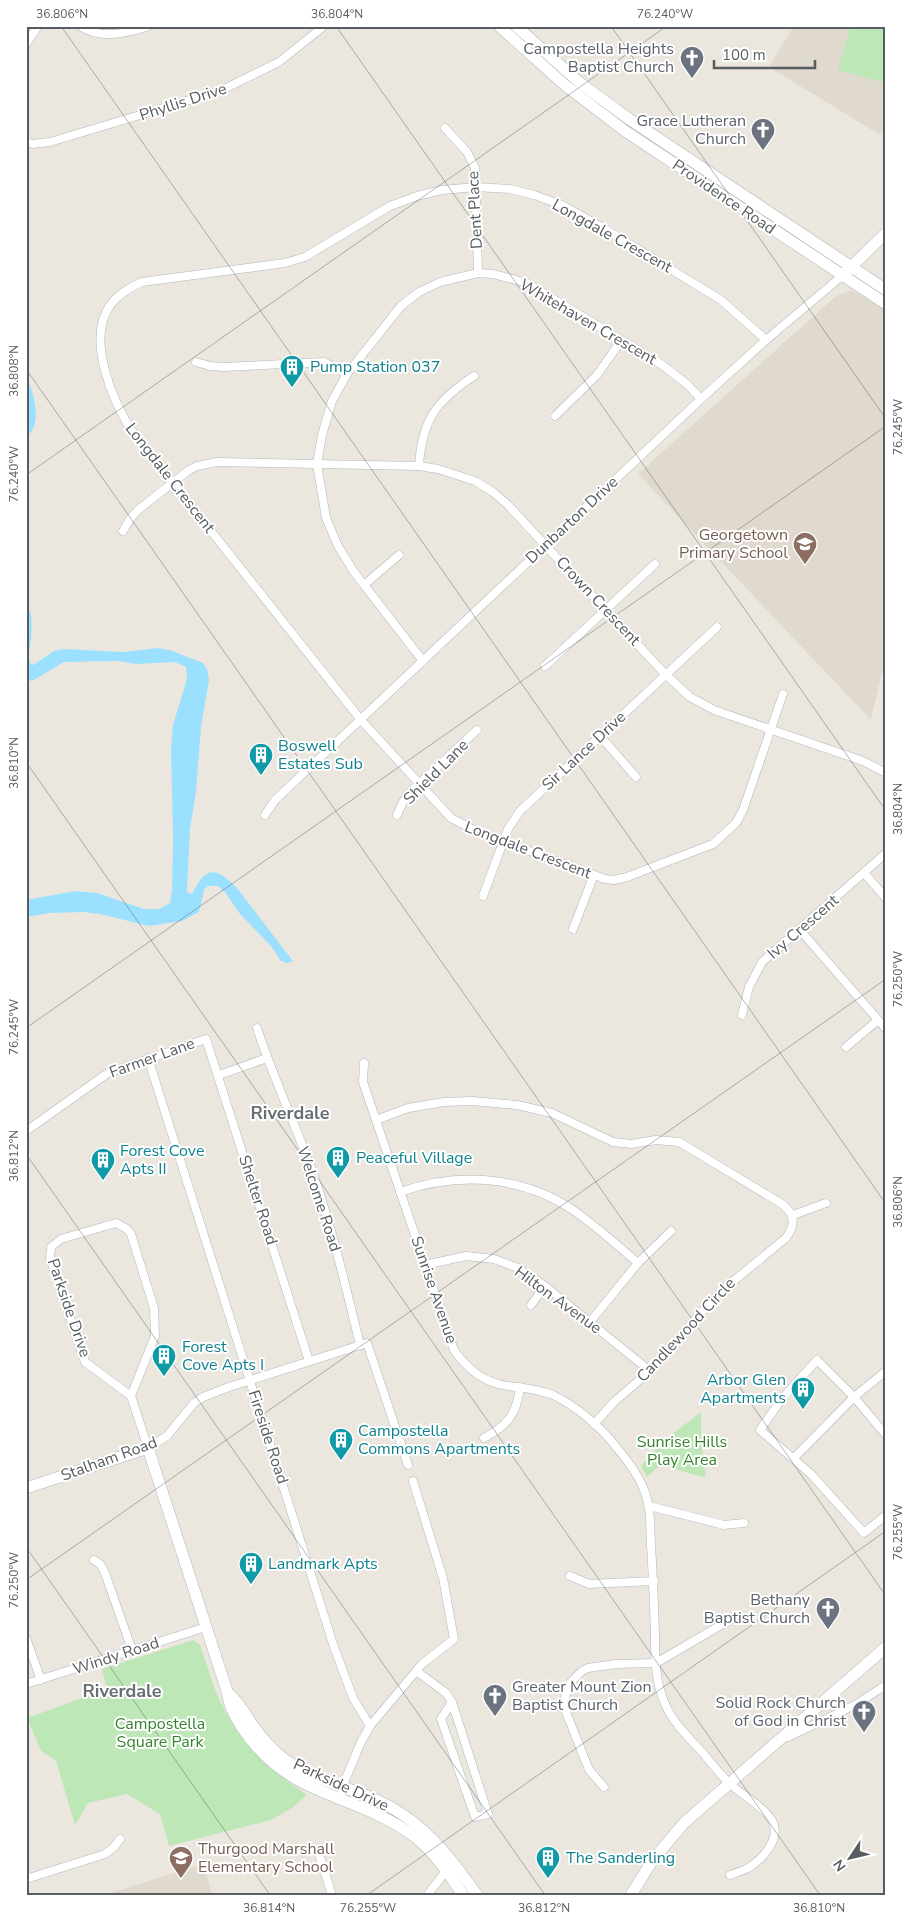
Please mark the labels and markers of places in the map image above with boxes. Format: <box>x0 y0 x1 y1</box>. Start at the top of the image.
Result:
place label: Campostella Heights Baptist Church <box>523 38 674 78</box>
church icon: Campostella Heights Baptist Church <box>679 45 705 79</box>
place label: Grace Lutheran Church <box>636 110 746 150</box>
church icon: Grace Lutheran Church <box>750 117 776 151</box>
building icon: Pump Station 037 <box>279 354 305 388</box>
place label: Pump Station 037 <box>310 356 440 378</box>
place label: Georgetown Primary School <box>679 524 788 564</box>
school or university icon: Georgetown Primary School <box>792 531 818 565</box>
place label: Boswell Estates Sub <box>278 735 363 775</box>
building icon: Boswell Estates Sub <box>248 742 274 776</box>
place label: Forest Cove Apts II <box>120 1140 204 1180</box>
building icon: Peaceful Village <box>325 1145 351 1179</box>
building icon: Forest Cove Apts II <box>90 1147 116 1181</box>
place label: Peaceful Village <box>356 1147 472 1169</box>
place label: Forest Cove Apts I <box>182 1336 264 1376</box>
building icon: Forest Cove Apts I <box>151 1343 177 1377</box>
place label: Arbor Glen Apartments <box>700 1369 786 1409</box>
building icon: Arbor Glen Apartments <box>790 1376 816 1410</box>
place label: Campostella Commons Apartments <box>358 1420 520 1460</box>
building icon: Campostella Commons Apartments <box>328 1427 354 1461</box>
building icon: Landmark Apts <box>238 1551 264 1585</box>
place label: Landmark Apts <box>268 1553 378 1575</box>
place label: Bethany Baptist Church <box>704 1589 811 1629</box>
church icon: Bethany Baptist Church <box>815 1596 841 1630</box>
place label: Greater Mount Zion Baptist Church <box>512 1676 652 1716</box>
church icon: Greater Mount Zion Baptist Church <box>482 1683 508 1717</box>
place label: Solid Rock Church of God in Christ <box>715 1692 846 1732</box>
church icon: Solid Rock Church of God in Christ <box>851 1699 877 1733</box>
place label: Thurgood Marshall Elementary School <box>198 1838 335 1878</box>
school or university icon: Thurgood Marshall Elementary School <box>168 1845 194 1879</box>
building icon: The Sanderling <box>535 1845 561 1879</box>
place label: The Sanderling <box>566 1847 675 1869</box>

